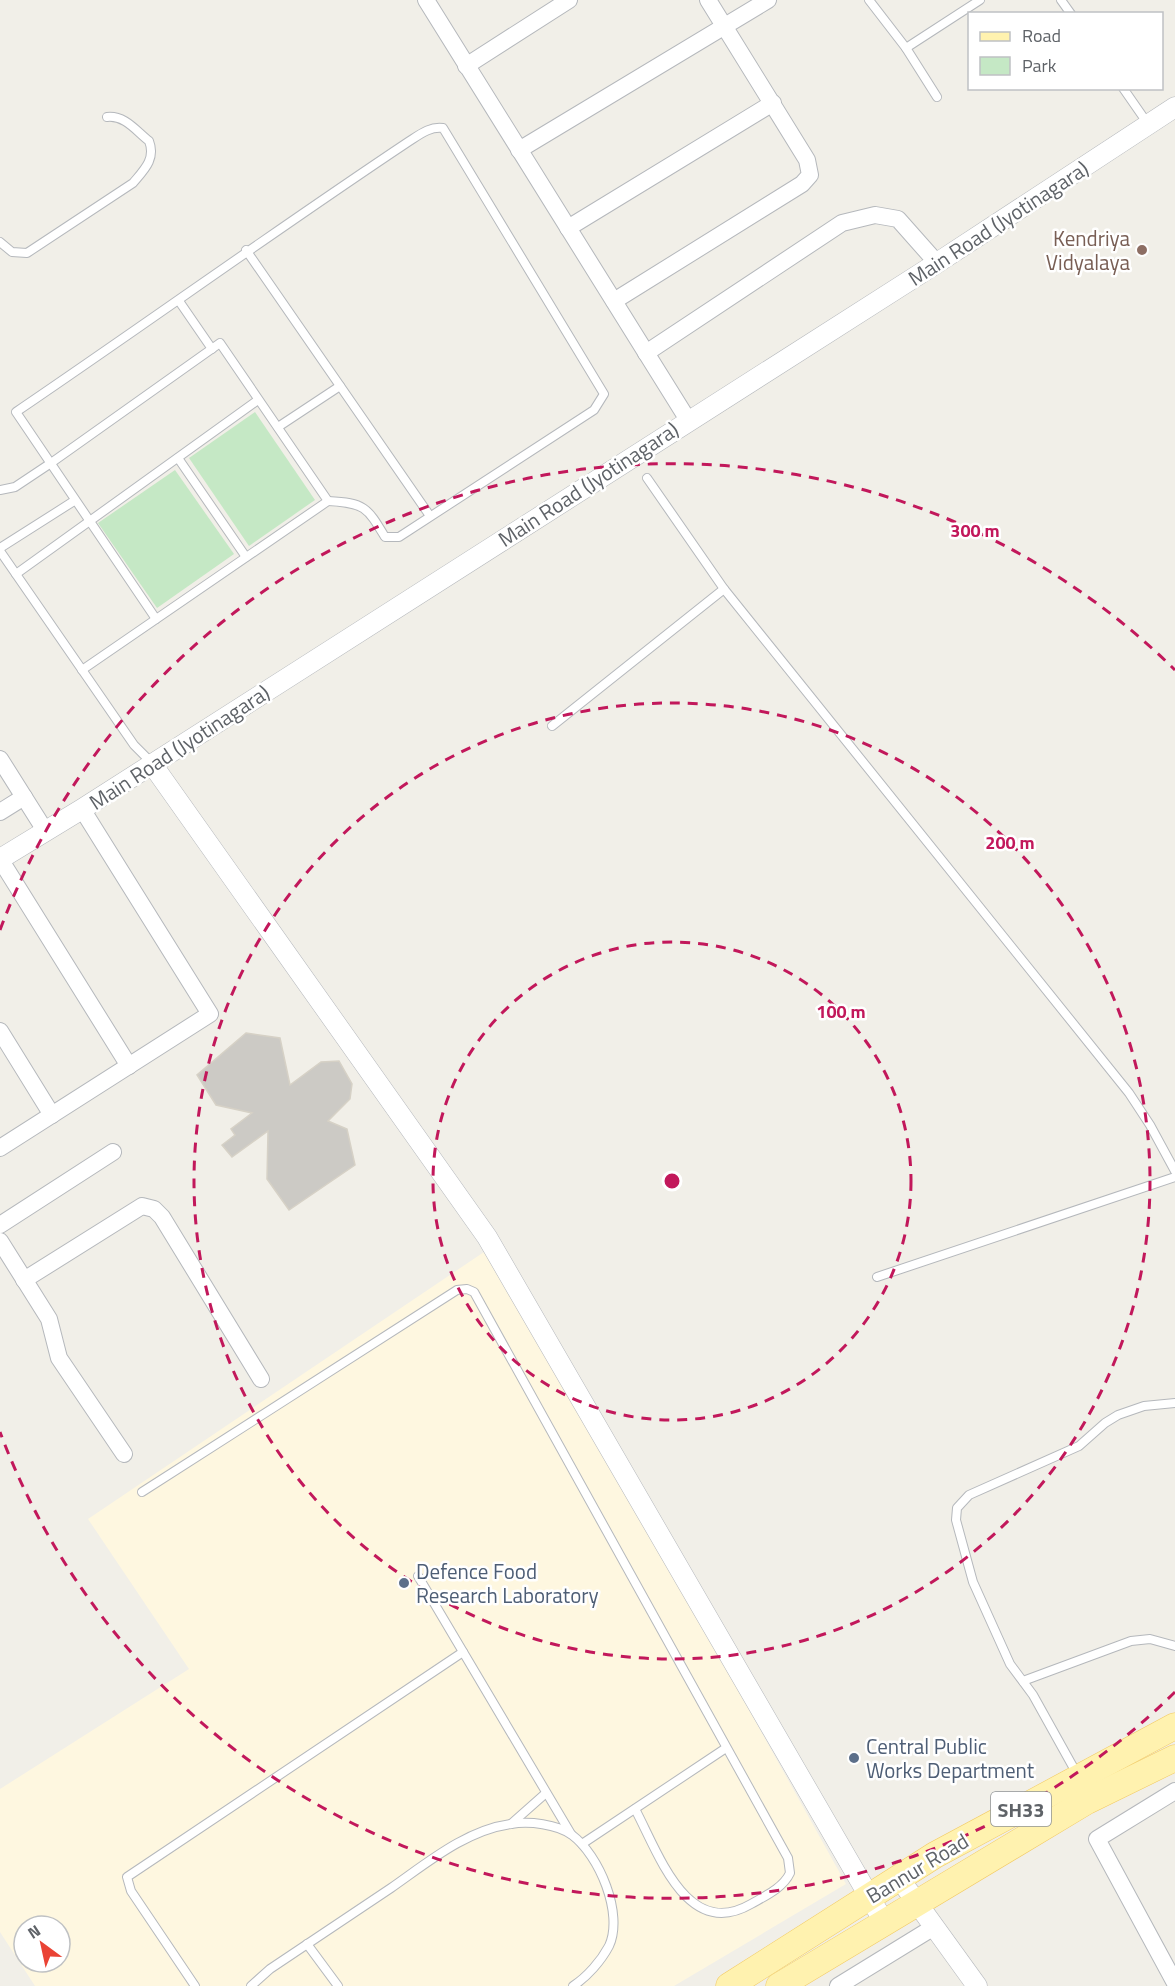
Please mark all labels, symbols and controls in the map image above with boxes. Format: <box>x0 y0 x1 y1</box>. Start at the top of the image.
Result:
legend <box>968 12 1163 90</box>
text: Road <box>1022 22 1061 49</box>
text: Park <box>1022 52 1057 79</box>
street label: Main Road (Jyotinagara) <box>901 152 1095 294</box>
place label: Kendriya Vidyalaya <box>1046 222 1130 278</box>
marker: Kendriya Vidyalaya <box>1135 243 1149 257</box>
street label: Main Road (Jyotinagara) <box>491 413 685 555</box>
text: 300 m <box>950 517 1000 544</box>
street label: Main Road (Jyotinagara) <box>82 676 276 818</box>
text: 200 m <box>985 829 1035 856</box>
text: 100 m <box>816 998 866 1025</box>
centre of rings <box>662 1171 682 1191</box>
place label: Defence Food Research Laboratory <box>416 1555 599 1611</box>
marker: Defence Food Research Laboratory <box>397 1576 411 1590</box>
place label: Central Public Works Department <box>866 1730 1035 1786</box>
marker: Central Public Works Department <box>847 1751 861 1765</box>
road number: SH33 <box>991 1792 1051 1826</box>
street label: Bannur Road <box>860 1825 974 1911</box>
north arrow <box>12 1914 72 1974</box>
text: N <box>23 1918 45 1945</box>

